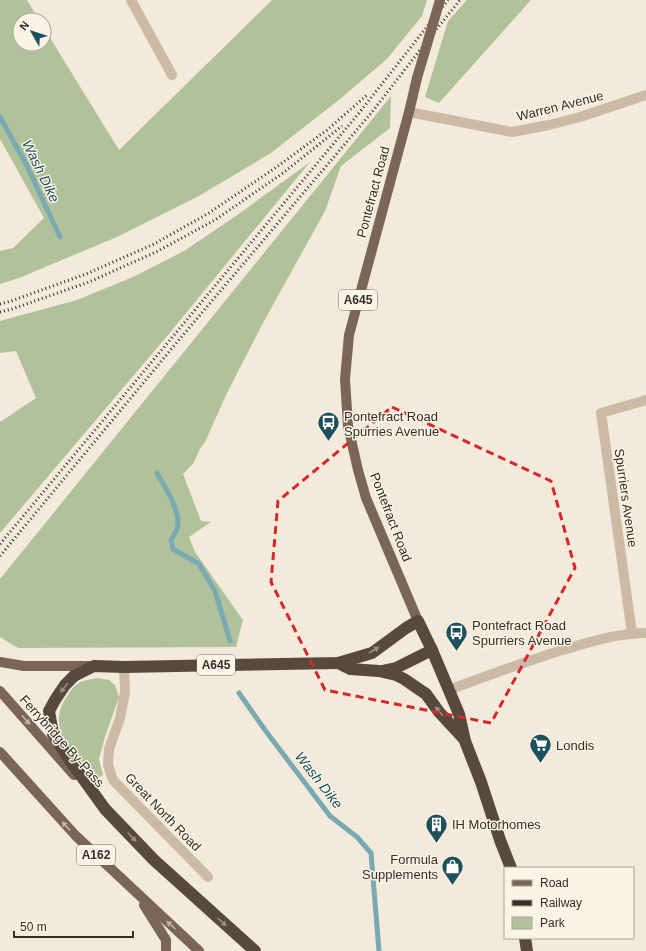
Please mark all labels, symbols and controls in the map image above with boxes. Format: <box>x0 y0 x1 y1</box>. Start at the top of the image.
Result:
north arrow <box>12 12 52 52</box>
text: N <box>17 19 31 33</box>
street label: Warren Avenue <box>515 88 605 124</box>
water label: Wash Dike <box>19 137 63 205</box>
street label: Pontefract Road <box>354 145 392 239</box>
road number: A645 <box>339 290 377 310</box>
place label: Pontefract Road Spurries Avenue <box>344 409 439 439</box>
bus stop icon: Pontefract Road Spurries Avenue <box>316 410 342 443</box>
street label: Spurriers Avenue <box>612 448 640 548</box>
street label: Pontefract Road <box>367 470 415 564</box>
place label: Pontefract Road Spurriers Avenue <box>472 618 572 648</box>
bus stop icon: Pontefract Road Spurriers Avenue <box>444 619 470 652</box>
one-way arrow <box>368 647 380 654</box>
road number: A645 <box>197 655 235 675</box>
one-way arrow <box>59 683 68 694</box>
street label: Ferrybridge By-Pass <box>17 692 108 790</box>
one-way arrow <box>435 706 444 717</box>
one-way arrow <box>21 715 31 725</box>
supermarket icon: Londis <box>527 732 553 765</box>
place label: Londis <box>556 738 595 753</box>
water label: Wash Dike <box>292 749 346 812</box>
street label: Great North Road <box>122 770 204 854</box>
building icon: IH Motorhomes <box>424 811 450 844</box>
place label: IH Motorhomes <box>452 817 541 832</box>
one-way arrow <box>61 821 71 831</box>
one-way arrow <box>127 832 137 842</box>
road number: A162 <box>77 845 115 865</box>
place label: Formula Supplements <box>362 852 439 882</box>
shop icon: Formula Supplements <box>440 853 466 886</box>
legend <box>504 867 634 939</box>
text: Road <box>540 876 569 890</box>
text: Railway <box>540 896 582 910</box>
scale bar <box>14 913 133 939</box>
text: Park <box>540 916 566 930</box>
one-way arrow <box>218 917 227 926</box>
text: 50 m <box>20 920 47 934</box>
one-way arrow <box>166 920 176 929</box>

